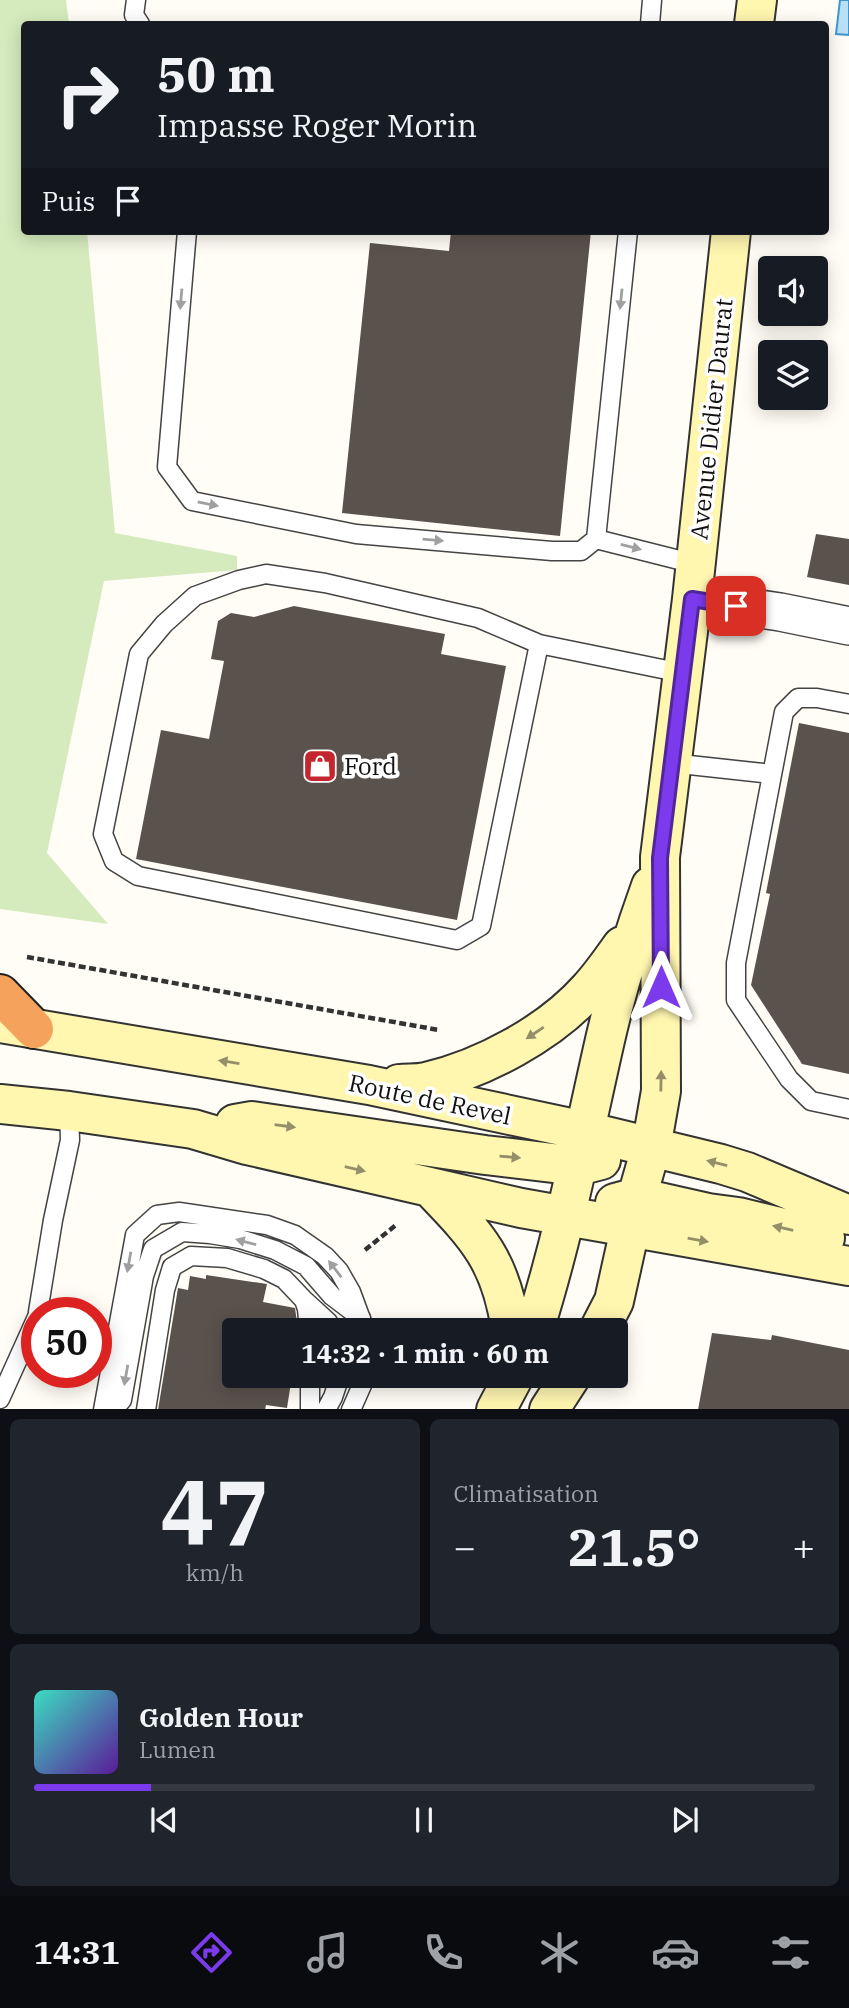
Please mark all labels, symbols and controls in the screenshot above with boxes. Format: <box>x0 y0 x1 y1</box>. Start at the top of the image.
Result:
text: 50 m <box>157 42 275 105</box>
icon: right <box>42 49 133 140</box>
text: Impasse Roger Morin <box>157 104 477 146</box>
icon: arrive <box>109 182 147 220</box>
text: Puis <box>42 184 95 218</box>
map controls <box>758 256 828 410</box>
button: sound <box>758 256 828 326</box>
one-way arrow <box>175 288 186 310</box>
one-way arrow <box>615 288 626 310</box>
street label: Avenue Didier Daurat <box>682 297 740 541</box>
button: layers <box>758 340 828 410</box>
one-way arrow <box>197 499 219 510</box>
one-way arrow <box>422 535 444 546</box>
one-way arrow <box>620 542 642 553</box>
pin <box>706 576 766 636</box>
icon: arrive <box>717 587 755 625</box>
shop icon: Ford <box>301 747 339 785</box>
place label: Ford <box>344 750 397 782</box>
position arrow <box>624 950 698 1024</box>
one-way arrow <box>526 1026 544 1040</box>
one-way arrow <box>218 1056 240 1067</box>
street label: Route de Revel <box>346 1066 514 1132</box>
one-way arrow <box>655 1070 667 1092</box>
one-way arrow <box>274 1121 296 1132</box>
one-way arrow <box>500 1152 522 1163</box>
one-way arrow <box>706 1157 728 1168</box>
one-way arrow <box>344 1164 366 1175</box>
one-way arrow <box>771 1222 793 1233</box>
one-way arrow <box>687 1234 709 1245</box>
one-way arrow <box>235 1236 256 1246</box>
one-way arrow <box>123 1251 134 1273</box>
one-way arrow <box>329 1260 343 1278</box>
speed limit sign: 50 <box>21 1297 112 1388</box>
text: 14:32 · 1 min · 60 m <box>301 1336 549 1370</box>
one-way arrow <box>121 1364 132 1386</box>
text: 47 <box>160 1452 269 1570</box>
text: Climatisation <box>454 1478 599 1508</box>
text: 21.5° <box>568 1513 701 1580</box>
text: − <box>454 1522 476 1571</box>
text: + <box>792 1522 815 1571</box>
text: km/h <box>186 1557 244 1587</box>
text: Golden Hour <box>139 1700 303 1734</box>
text: Lumen <box>139 1734 216 1764</box>
icon: previous <box>145 1801 183 1839</box>
icon: pause <box>405 1801 443 1839</box>
icon: next <box>666 1801 704 1839</box>
icon: directions <box>187 1928 236 1977</box>
icon: music <box>303 1928 352 1977</box>
icon: phone <box>419 1928 468 1977</box>
icon: climate <box>535 1928 584 1977</box>
icon: car <box>651 1928 700 1977</box>
icon: filters <box>766 1928 815 1977</box>
text: 14:31 <box>33 1931 120 1973</box>

